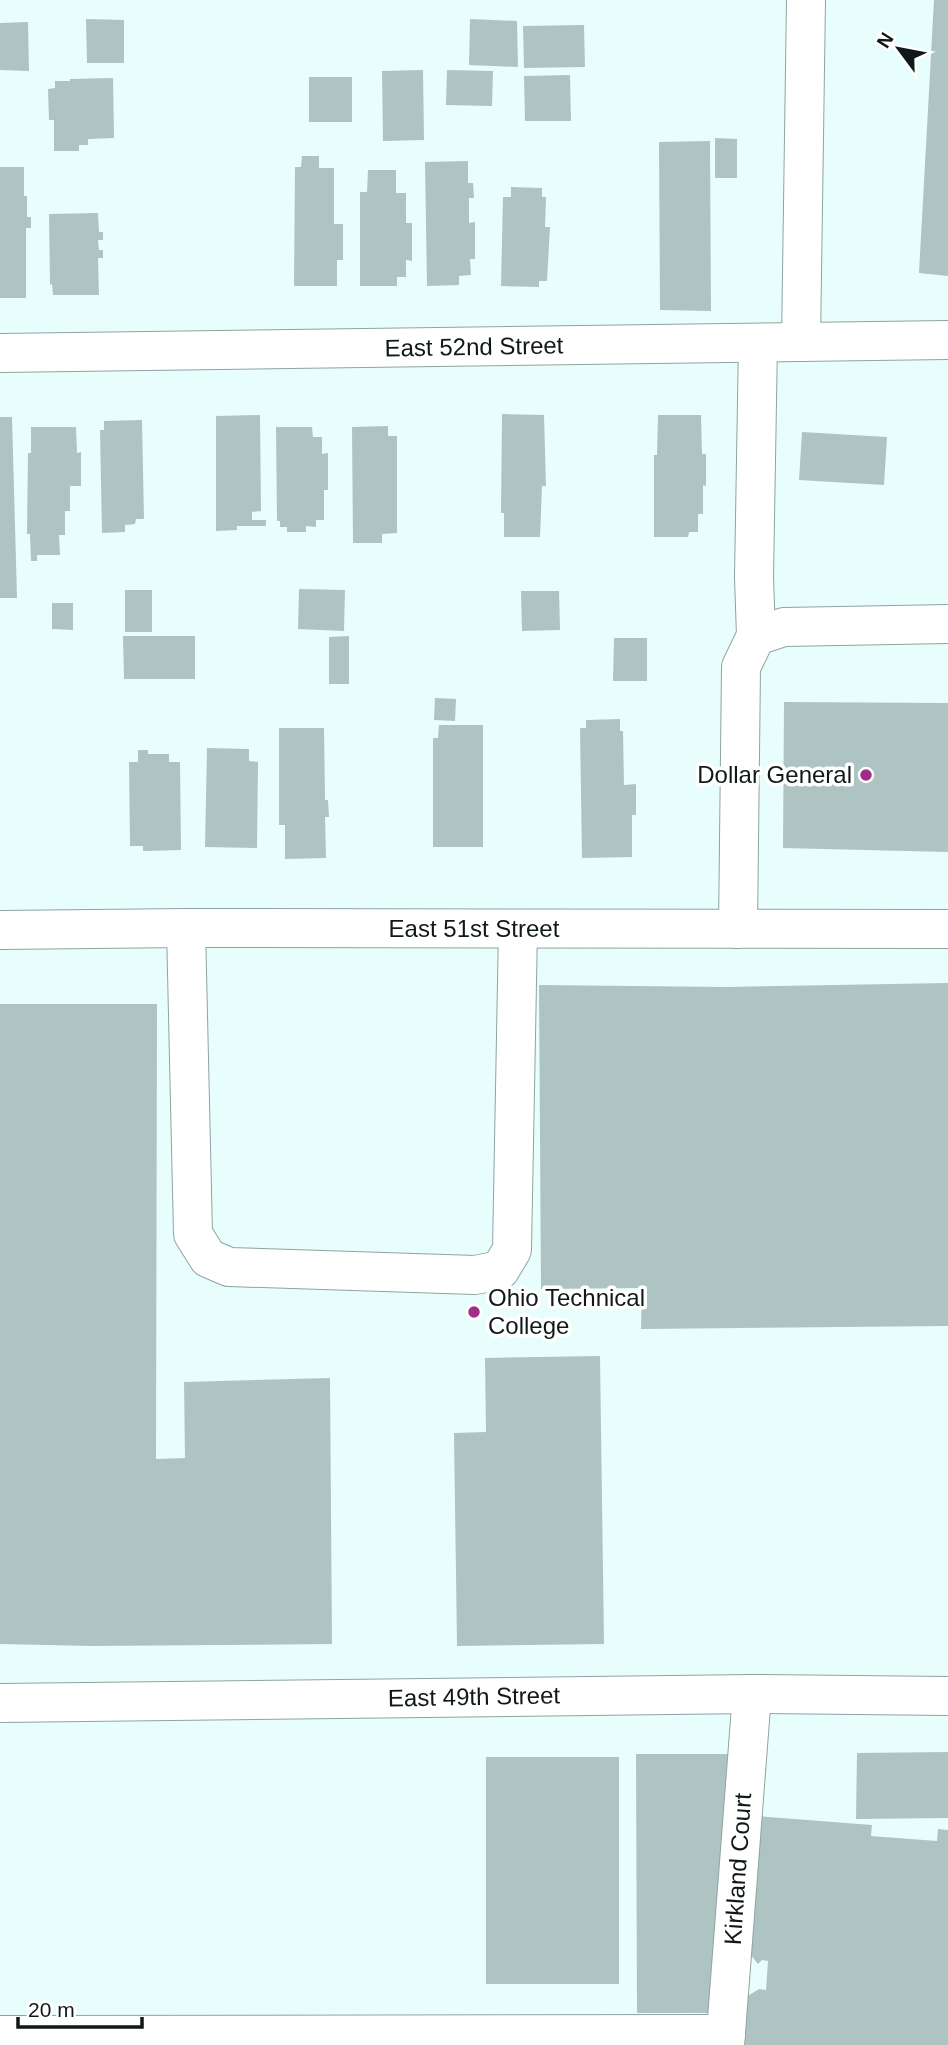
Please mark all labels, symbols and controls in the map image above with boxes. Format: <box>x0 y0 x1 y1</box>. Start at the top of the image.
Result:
north arrow <box>864 14 934 84</box>
text: N <box>872 29 898 52</box>
street label: East 52nd Street <box>384 331 564 362</box>
place label: Dollar General <box>697 761 852 788</box>
marker: Dollar General <box>858 767 874 783</box>
street label: East 51st Street <box>389 915 560 942</box>
place label: Ohio Technical College <box>488 1284 645 1339</box>
marker: Ohio Technical College <box>466 1304 482 1320</box>
street label: East 49th Street <box>388 1681 561 1711</box>
street label: Kirkland Court <box>719 1792 756 1946</box>
scale bar <box>18 1986 142 2030</box>
text: 20 m <box>28 1998 75 2021</box>

